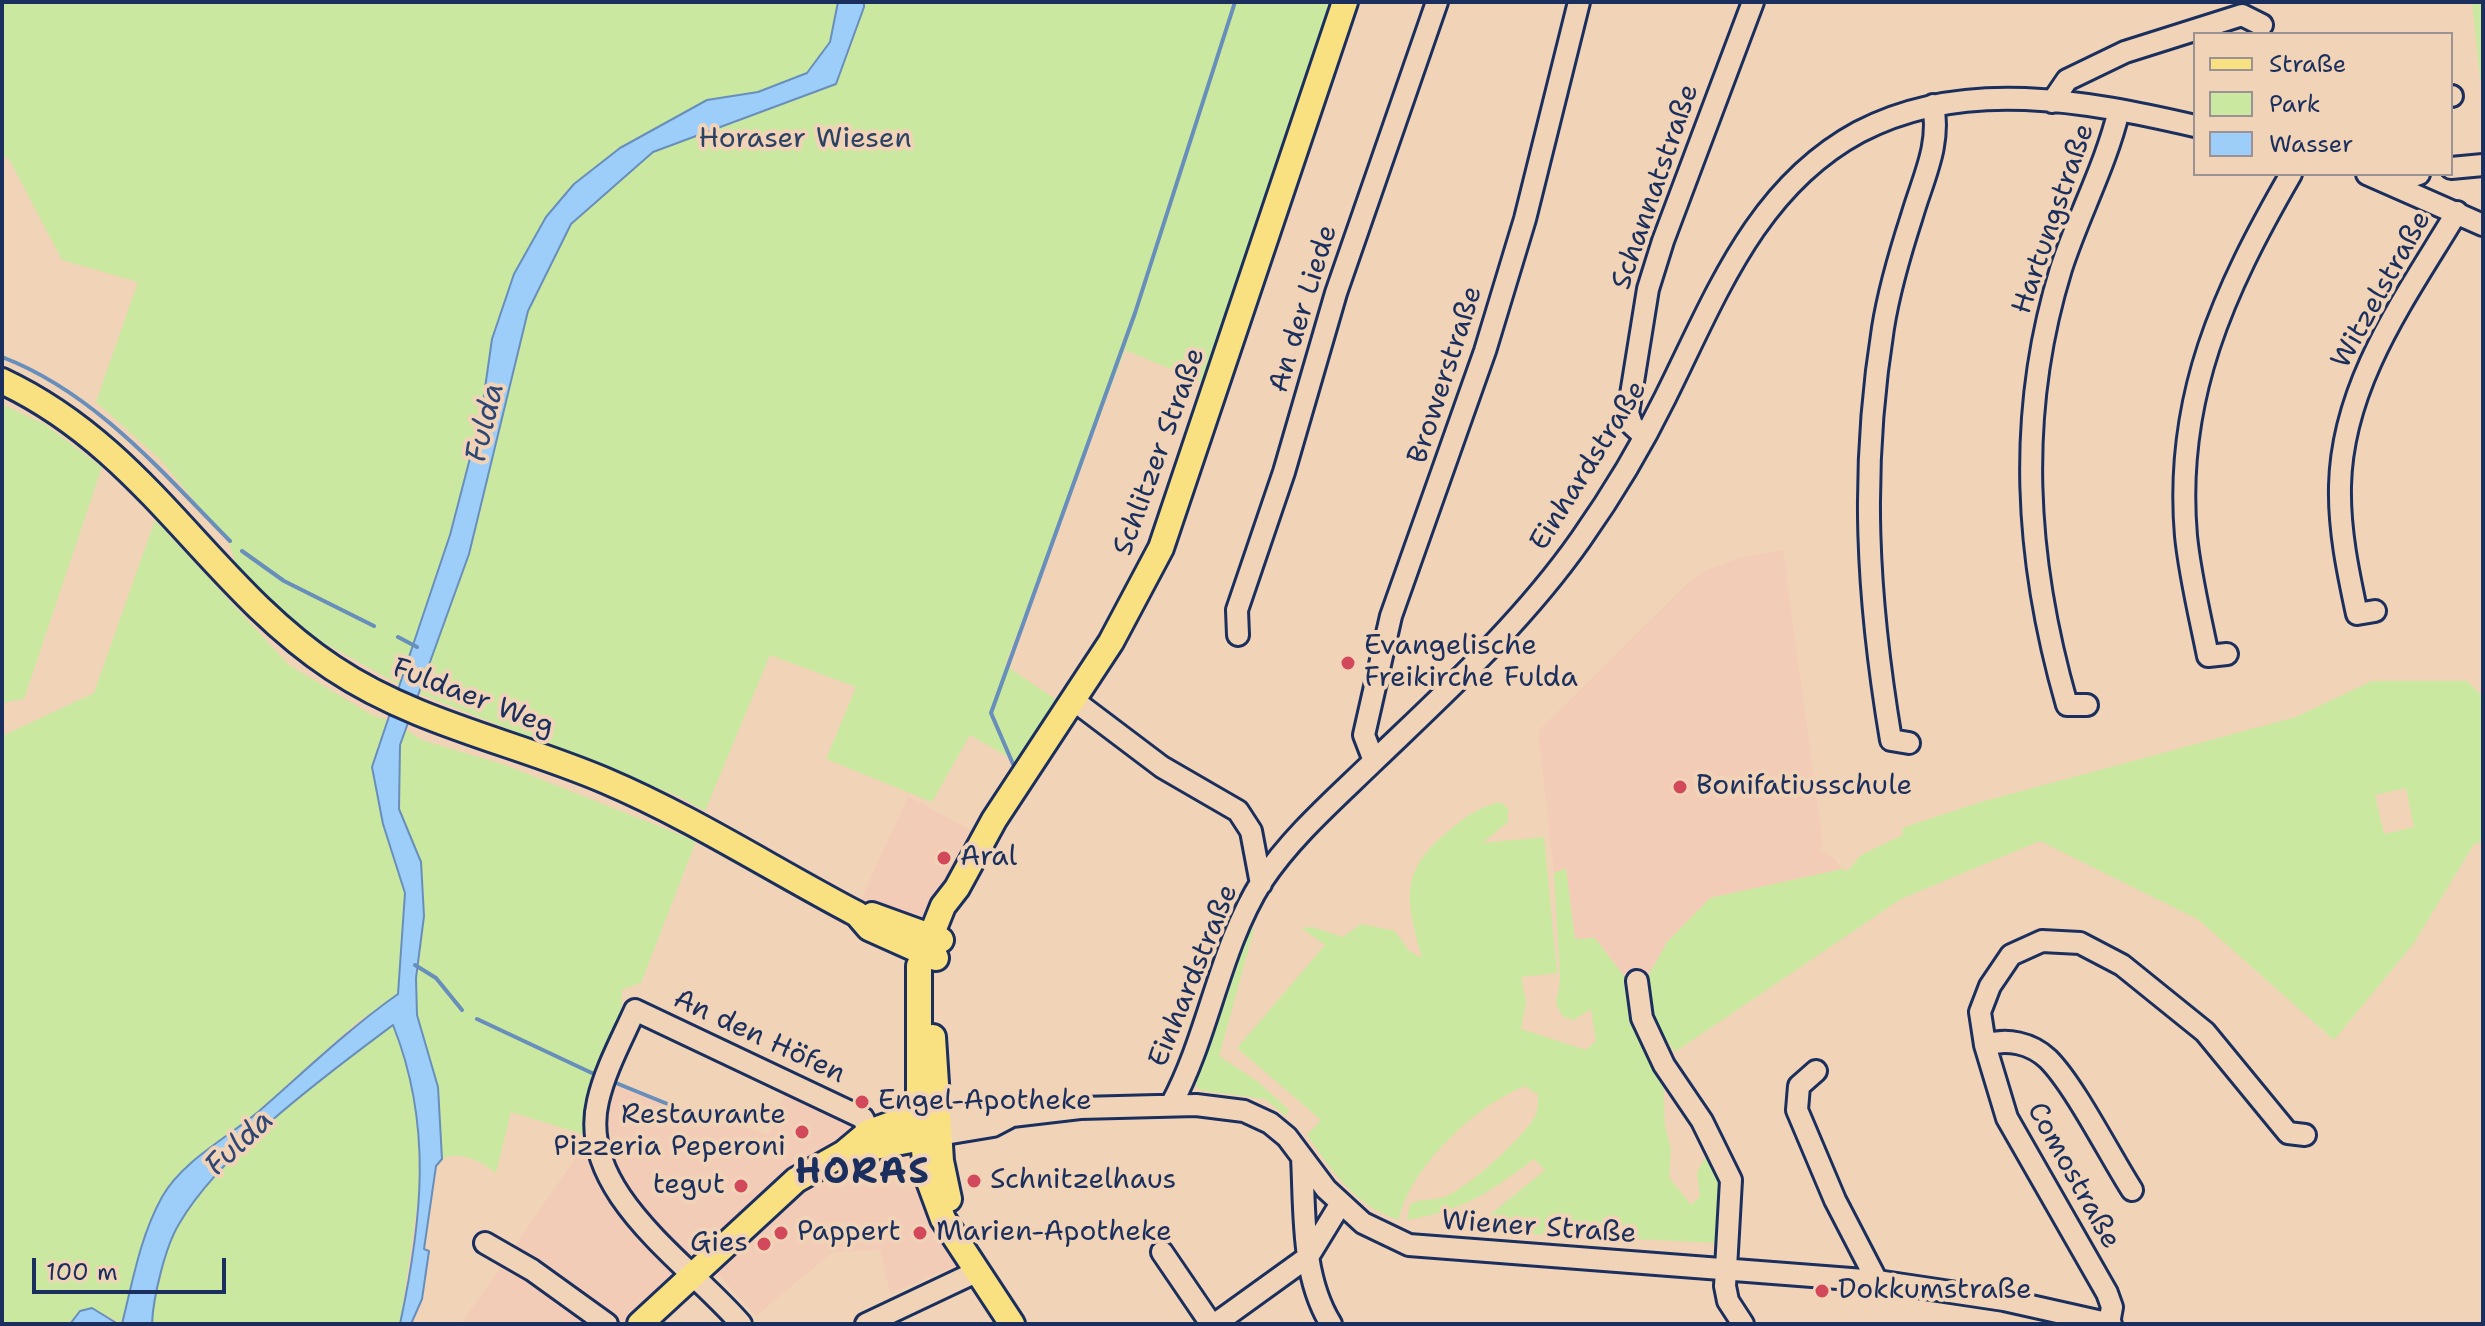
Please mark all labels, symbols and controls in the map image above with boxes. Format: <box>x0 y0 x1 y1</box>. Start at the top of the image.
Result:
legend <box>2193 32 2453 176</box>
text: Straße <box>2269 48 2346 80</box>
street label: Schannatstraße <box>1605 80 1707 294</box>
text: Park <box>2269 88 2321 120</box>
street label: Hartungstraße <box>2006 119 2102 319</box>
park label: Horaser Wiesen <box>698 123 912 157</box>
text: Wasser <box>2269 128 2353 160</box>
street label: Witzelstraße <box>2325 205 2439 375</box>
street label: An der Liede <box>1263 221 1345 397</box>
street label: Browerstraße <box>1402 282 1490 468</box>
street label: Schlitzer Straße <box>1107 344 1213 560</box>
street label: Einhardstraße <box>1523 375 1655 557</box>
water label: Fulda <box>459 380 513 466</box>
place label: Evangelische Freikirche Fulda <box>1364 630 1578 696</box>
street label: Fuldaer Weg <box>387 652 559 744</box>
marker: Evangelische Freikirche Fulda <box>1339 654 1357 672</box>
place label: Bonifatiusschule <box>1696 770 1912 804</box>
marker: Bonifatiusschule <box>1671 778 1689 796</box>
place label: Aral <box>960 841 1017 875</box>
marker: Aral <box>935 849 953 867</box>
street label: Einhardstraße <box>1142 880 1246 1072</box>
street label: An den Höfen <box>668 983 850 1091</box>
place label: Engel-Apotheke <box>878 1085 1092 1119</box>
marker: Engel-Apotheke <box>853 1093 871 1111</box>
street label: Comostraße <box>2019 1097 2127 1255</box>
place label: Restaurante Pizzeria Peperoni <box>553 1099 786 1165</box>
water label: Fulda <box>198 1103 282 1185</box>
marker: Restaurante Pizzeria Peperoni <box>793 1123 811 1141</box>
district label: HORAS <box>795 1152 931 1196</box>
place label: Schnitzelhaus <box>990 1164 1176 1198</box>
place label: tegut <box>653 1169 725 1203</box>
marker: Schnitzelhaus <box>965 1172 983 1190</box>
marker: tegut <box>732 1177 750 1195</box>
street label: Wiener Straße <box>1440 1204 1638 1252</box>
place label: Pappert <box>797 1216 901 1250</box>
place label: Marien-Apotheke <box>936 1216 1172 1250</box>
marker: Pappert <box>772 1224 790 1242</box>
marker: Marien-Apotheke <box>911 1224 929 1242</box>
place label: Gies <box>690 1227 748 1261</box>
marker: Gies <box>755 1235 773 1253</box>
scale bar <box>36 1242 230 1292</box>
text: 100 m <box>46 1256 118 1288</box>
place label: Dokkumstraße <box>1838 1274 2032 1308</box>
marker: Dokkumstraße <box>1813 1282 1831 1300</box>

